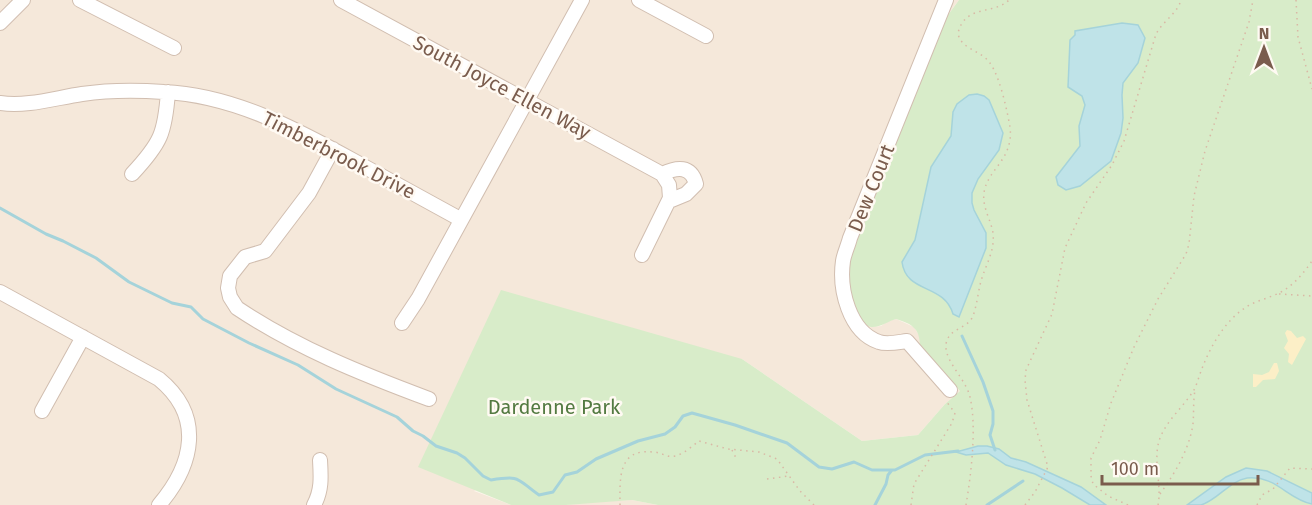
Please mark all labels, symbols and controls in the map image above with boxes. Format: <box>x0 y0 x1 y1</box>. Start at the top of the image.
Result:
north arrow <box>1234 18 1294 78</box>
text: N <box>1259 24 1269 43</box>
street label: South Joyce Ellen Way <box>409 30 595 144</box>
street label: Timberbrook Drive <box>259 106 419 204</box>
street label: Dew Court <box>843 140 900 235</box>
park label: Dardenne Park <box>488 395 621 419</box>
scale bar <box>1102 448 1258 486</box>
text: 100 m <box>1111 458 1159 480</box>

